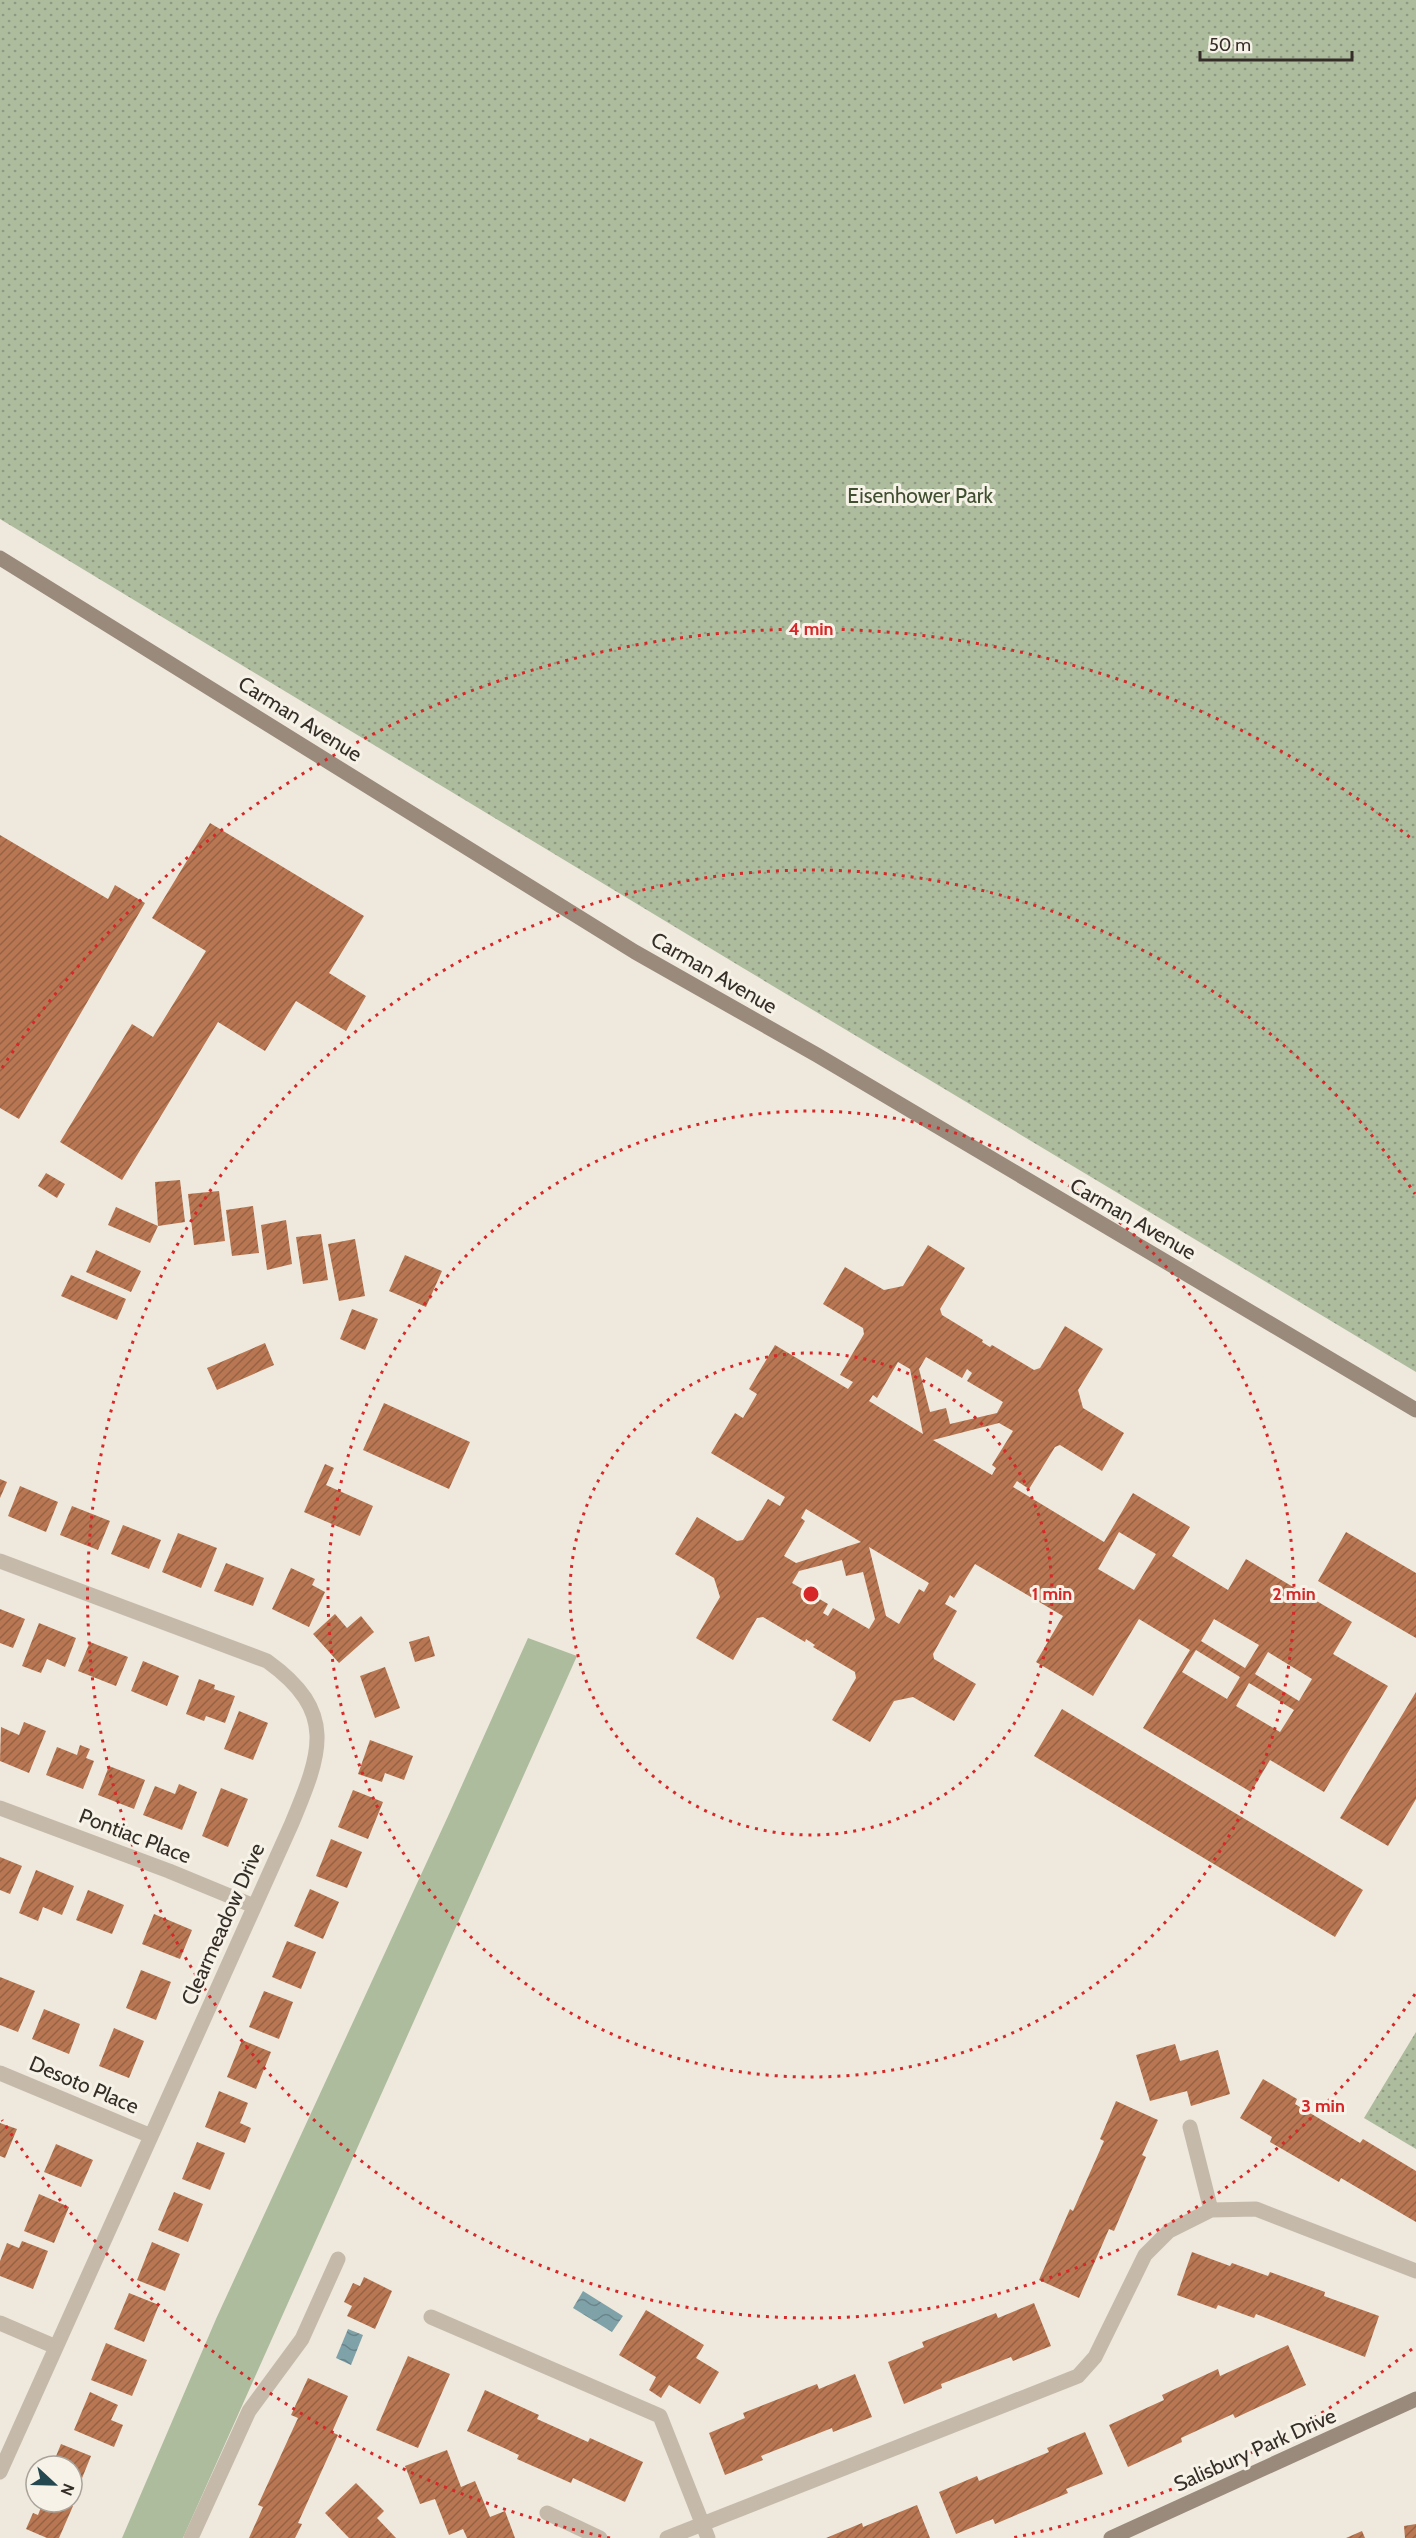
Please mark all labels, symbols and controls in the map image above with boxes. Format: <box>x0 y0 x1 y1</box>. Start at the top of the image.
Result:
scale bar <box>1200 24 1352 62</box>
text: 50 m <box>1209 34 1251 56</box>
park label: Eisenhower Park <box>847 483 993 508</box>
text: 4 min <box>788 618 834 640</box>
street label: Carman Avenue <box>234 671 367 767</box>
street label: Carman Avenue <box>647 926 782 1019</box>
street label: Carman Avenue <box>1066 1172 1201 1265</box>
text: 1 min <box>1032 1583 1072 1605</box>
text: 2 min <box>1272 1583 1316 1605</box>
centre of rings <box>801 1584 821 1604</box>
street label: Pontiac Place <box>76 1803 195 1868</box>
street label: Clearmeadow Drive <box>176 1839 270 2009</box>
street label: Desoto Place <box>26 2050 143 2119</box>
text: 3 min <box>1301 2095 1345 2117</box>
street label: Salisbury Park Drive <box>1170 2402 1340 2497</box>
north arrow <box>24 2454 84 2514</box>
text: N <box>57 2481 78 2498</box>

